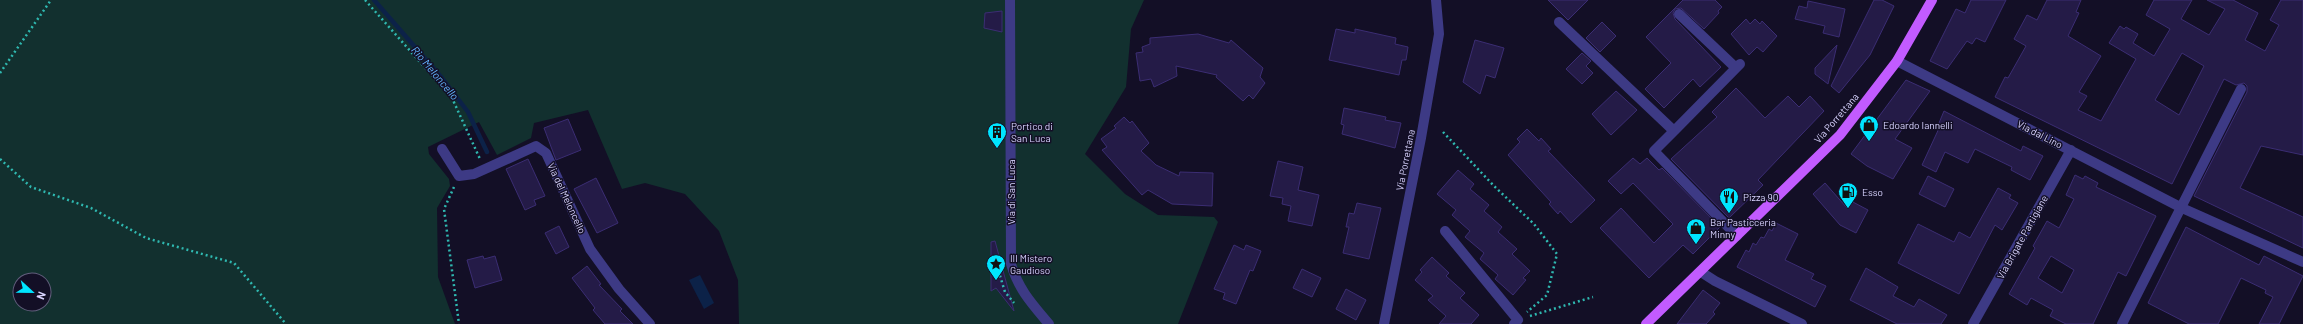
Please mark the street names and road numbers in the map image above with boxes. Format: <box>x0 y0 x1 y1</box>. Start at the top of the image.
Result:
street label: Via Porrettana <box>1811 91 1861 145</box>
street label: Via dal Lino <box>2015 117 2065 151</box>
street label: Via Porrettana <box>1393 128 1417 192</box>
street label: Via di San Luca <box>1005 159 1017 225</box>
street label: Via del Meloncello <box>545 161 589 235</box>
street label: Via Brigate Partigiane <box>1994 193 2050 281</box>

